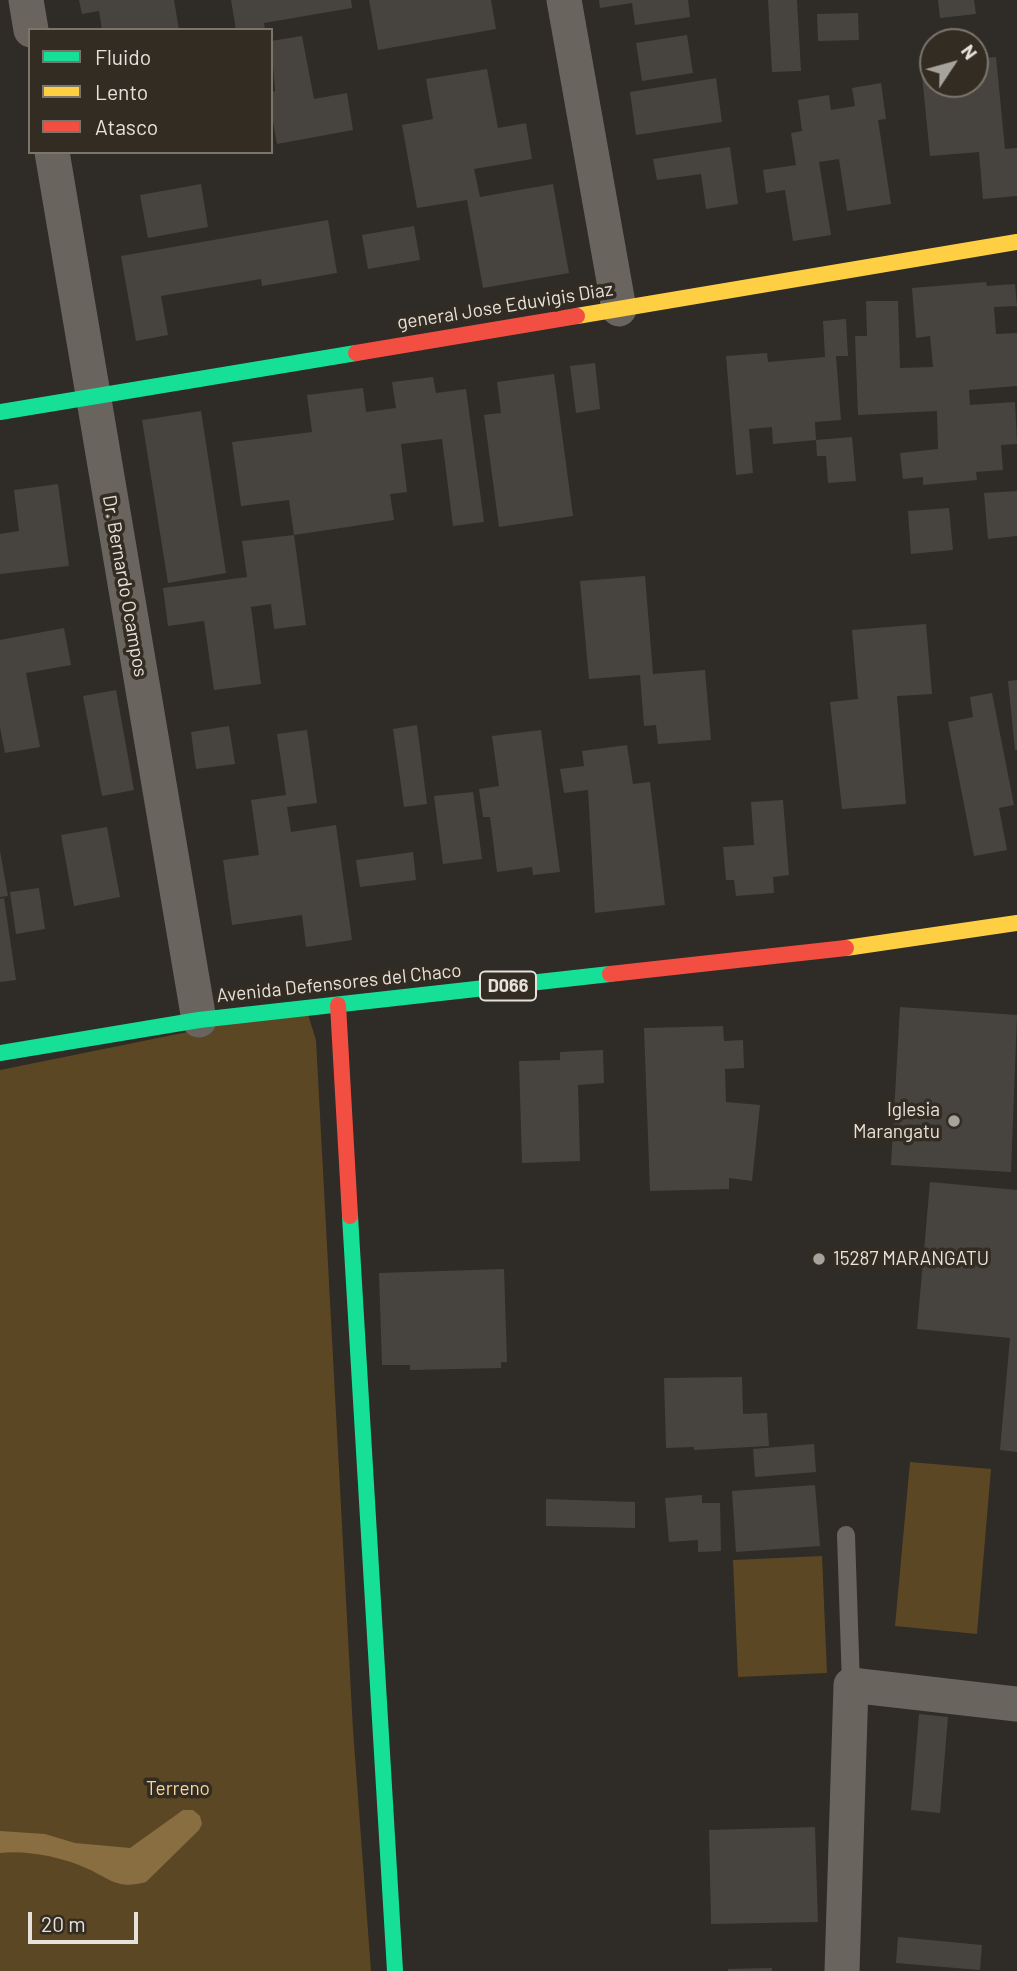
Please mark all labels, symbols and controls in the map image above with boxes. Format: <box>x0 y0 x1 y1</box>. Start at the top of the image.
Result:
legend <box>28 28 273 154</box>
north arrow <box>919 28 989 98</box>
text: N <box>957 40 983 63</box>
text: Fluido <box>95 44 151 69</box>
text: Lento <box>95 79 148 104</box>
text: Atasco <box>95 114 158 139</box>
street label: general Jose Eduvigis Diaz <box>395 278 615 334</box>
street label: Dr. Bernardo Ocampos <box>98 493 152 679</box>
street label: Avenida Defensores del Chaco <box>215 959 463 1007</box>
road number: D066 <box>480 972 536 1001</box>
place label: Iglesia Marangatu <box>853 1099 940 1143</box>
marker: Iglesia Marangatu <box>946 1113 962 1129</box>
place label: 15287 MARANGATU <box>833 1248 989 1270</box>
marker: 15287 MARANGATU <box>811 1251 827 1267</box>
park label: Terreno <box>146 1778 210 1800</box>
scale bar <box>32 1898 142 1942</box>
text: 20 m <box>41 1911 86 1936</box>

